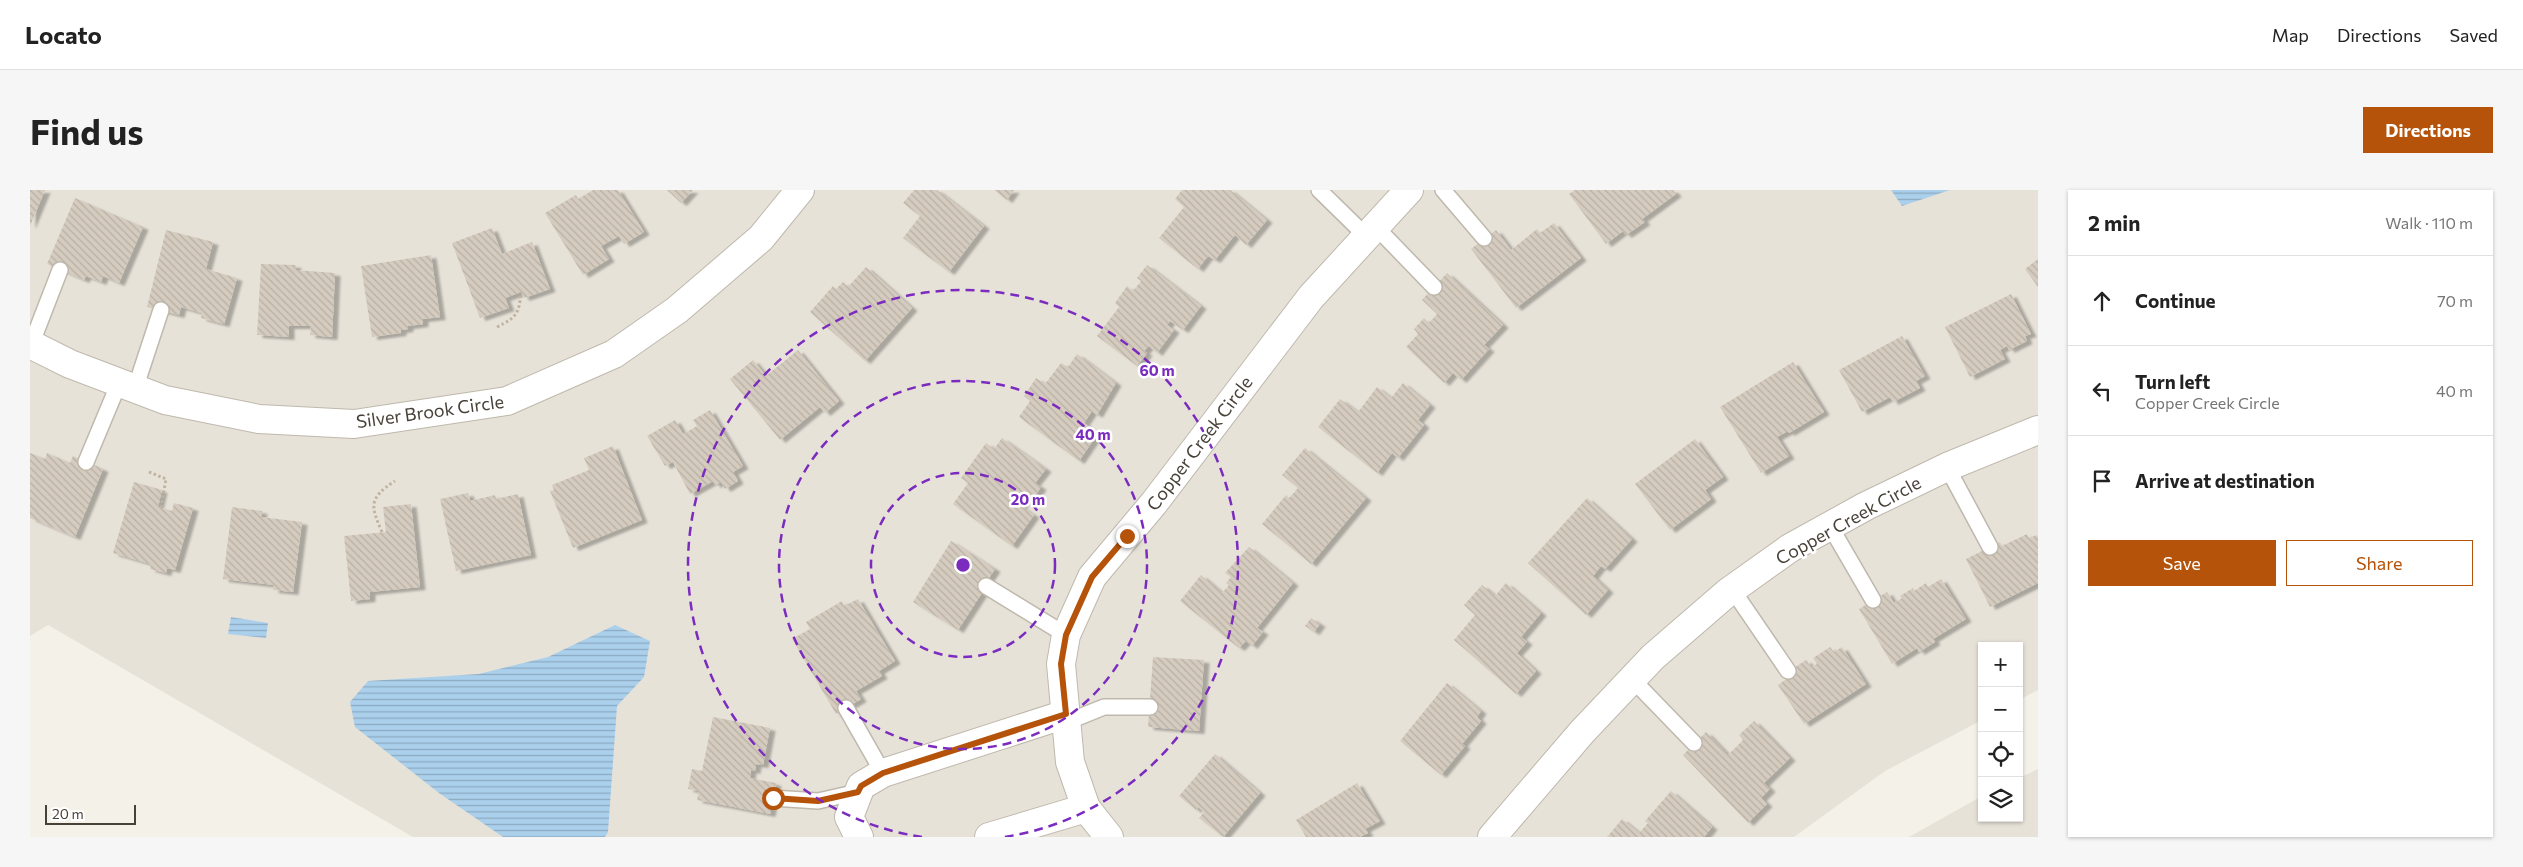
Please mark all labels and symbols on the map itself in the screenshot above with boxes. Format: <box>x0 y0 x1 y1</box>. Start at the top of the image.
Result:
text: 60 m <box>1139 361 1175 379</box>
street label: Copper Creek Circle <box>1141 371 1257 515</box>
street label: Silver Brook Circle <box>355 390 505 432</box>
text: 40 m <box>1075 425 1111 443</box>
street label: Copper Creek Circle <box>1772 471 1924 569</box>
text: 20 m <box>1011 490 1045 508</box>
route end <box>1116 525 1139 548</box>
centre of rings <box>954 556 972 574</box>
route start <box>762 787 785 810</box>
scale bar <box>45 802 136 825</box>

